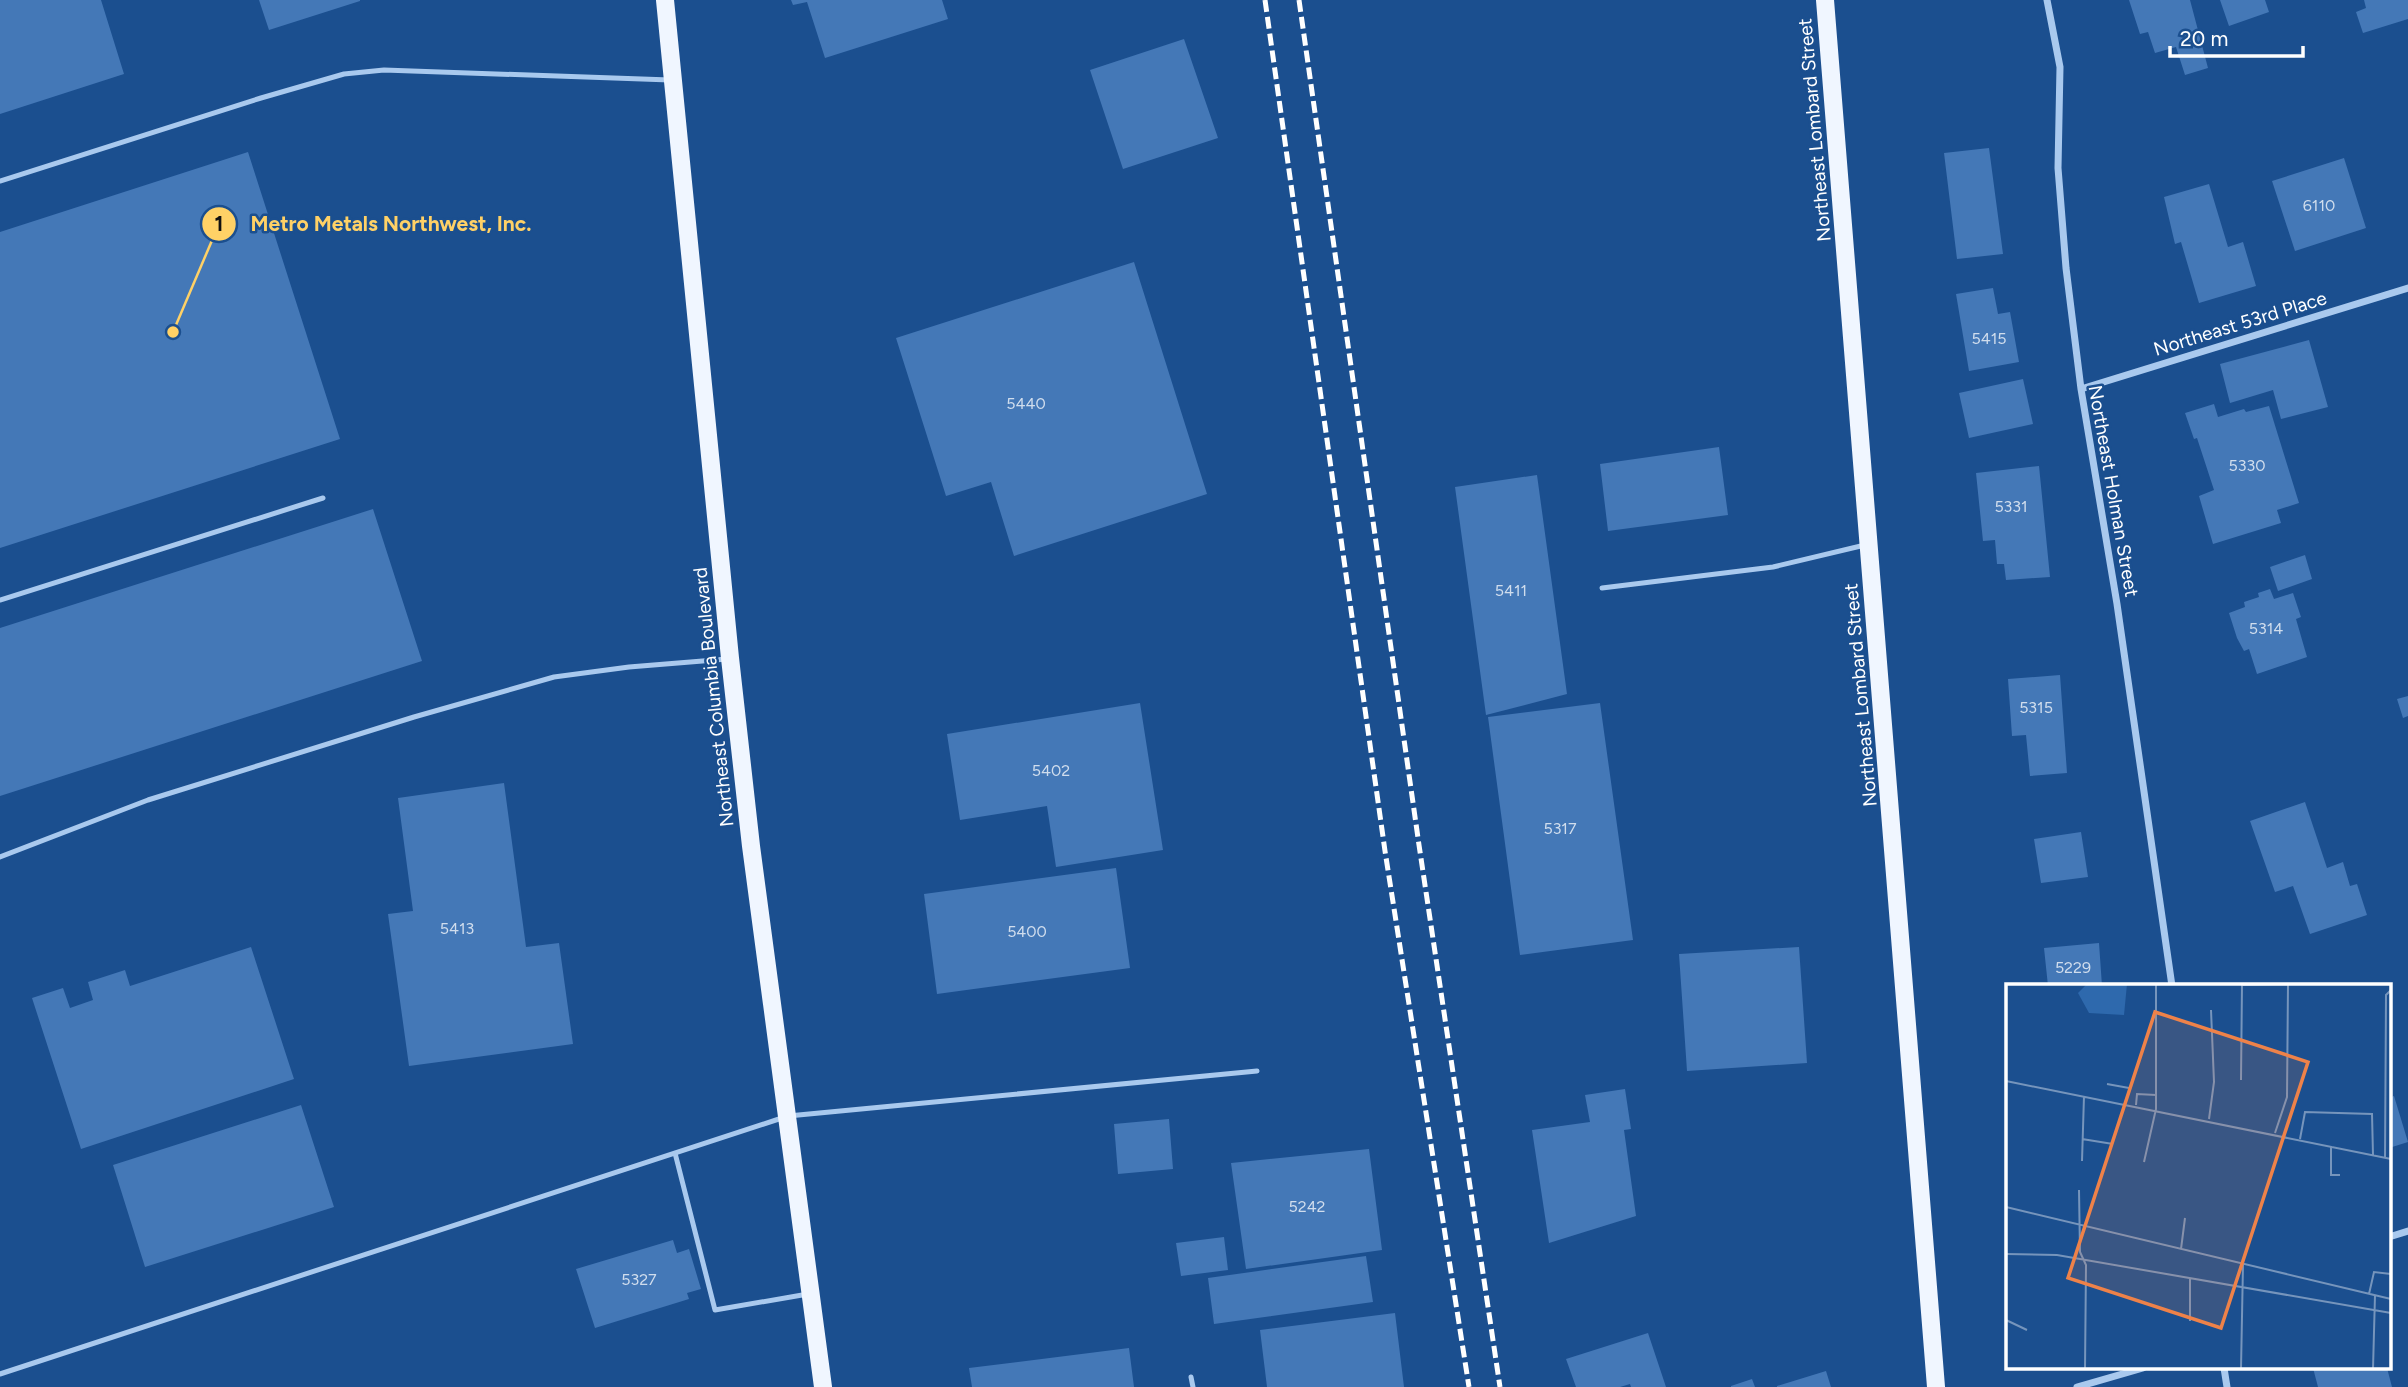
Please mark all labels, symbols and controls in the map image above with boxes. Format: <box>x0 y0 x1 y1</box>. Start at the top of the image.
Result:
scale bar <box>2170 14 2303 58</box>
street label: Northeast Lombard Street <box>1793 17 1836 243</box>
text: 20 m <box>2180 26 2228 51</box>
house number: 6110 <box>2303 196 2335 215</box>
callout: Metro Metals Northwest, Inc. <box>202 203 546 245</box>
text: 1 <box>215 211 223 236</box>
text: Metro Metals Northwest, Inc. <box>251 211 531 236</box>
street label: Northeast 53rd Place <box>2151 286 2329 361</box>
house number: 5415 <box>1972 329 2006 348</box>
street label: Northeast Holman Street <box>2084 383 2143 599</box>
house number: 5440 <box>1006 394 1046 413</box>
house number: 5330 <box>2229 456 2265 475</box>
house number: 5331 <box>1994 497 2028 516</box>
street label: Northeast Columbia Boulevard <box>688 566 739 828</box>
house number: 5411 <box>1495 581 1527 600</box>
street label: Northeast Lombard Street <box>1839 582 1882 808</box>
house number: 5314 <box>2249 619 2283 638</box>
house number: 5315 <box>2019 698 2053 717</box>
house number: 5402 <box>1032 761 1070 780</box>
house number: 5317 <box>1543 819 1577 838</box>
house number: 5413 <box>440 919 474 938</box>
house number: 5400 <box>1007 922 1047 941</box>
house number: 5229 <box>2055 958 2091 977</box>
inset map <box>2006 984 2390 1370</box>
house number: 5242 <box>1288 1197 1326 1216</box>
house number: 5327 <box>621 1270 657 1289</box>

